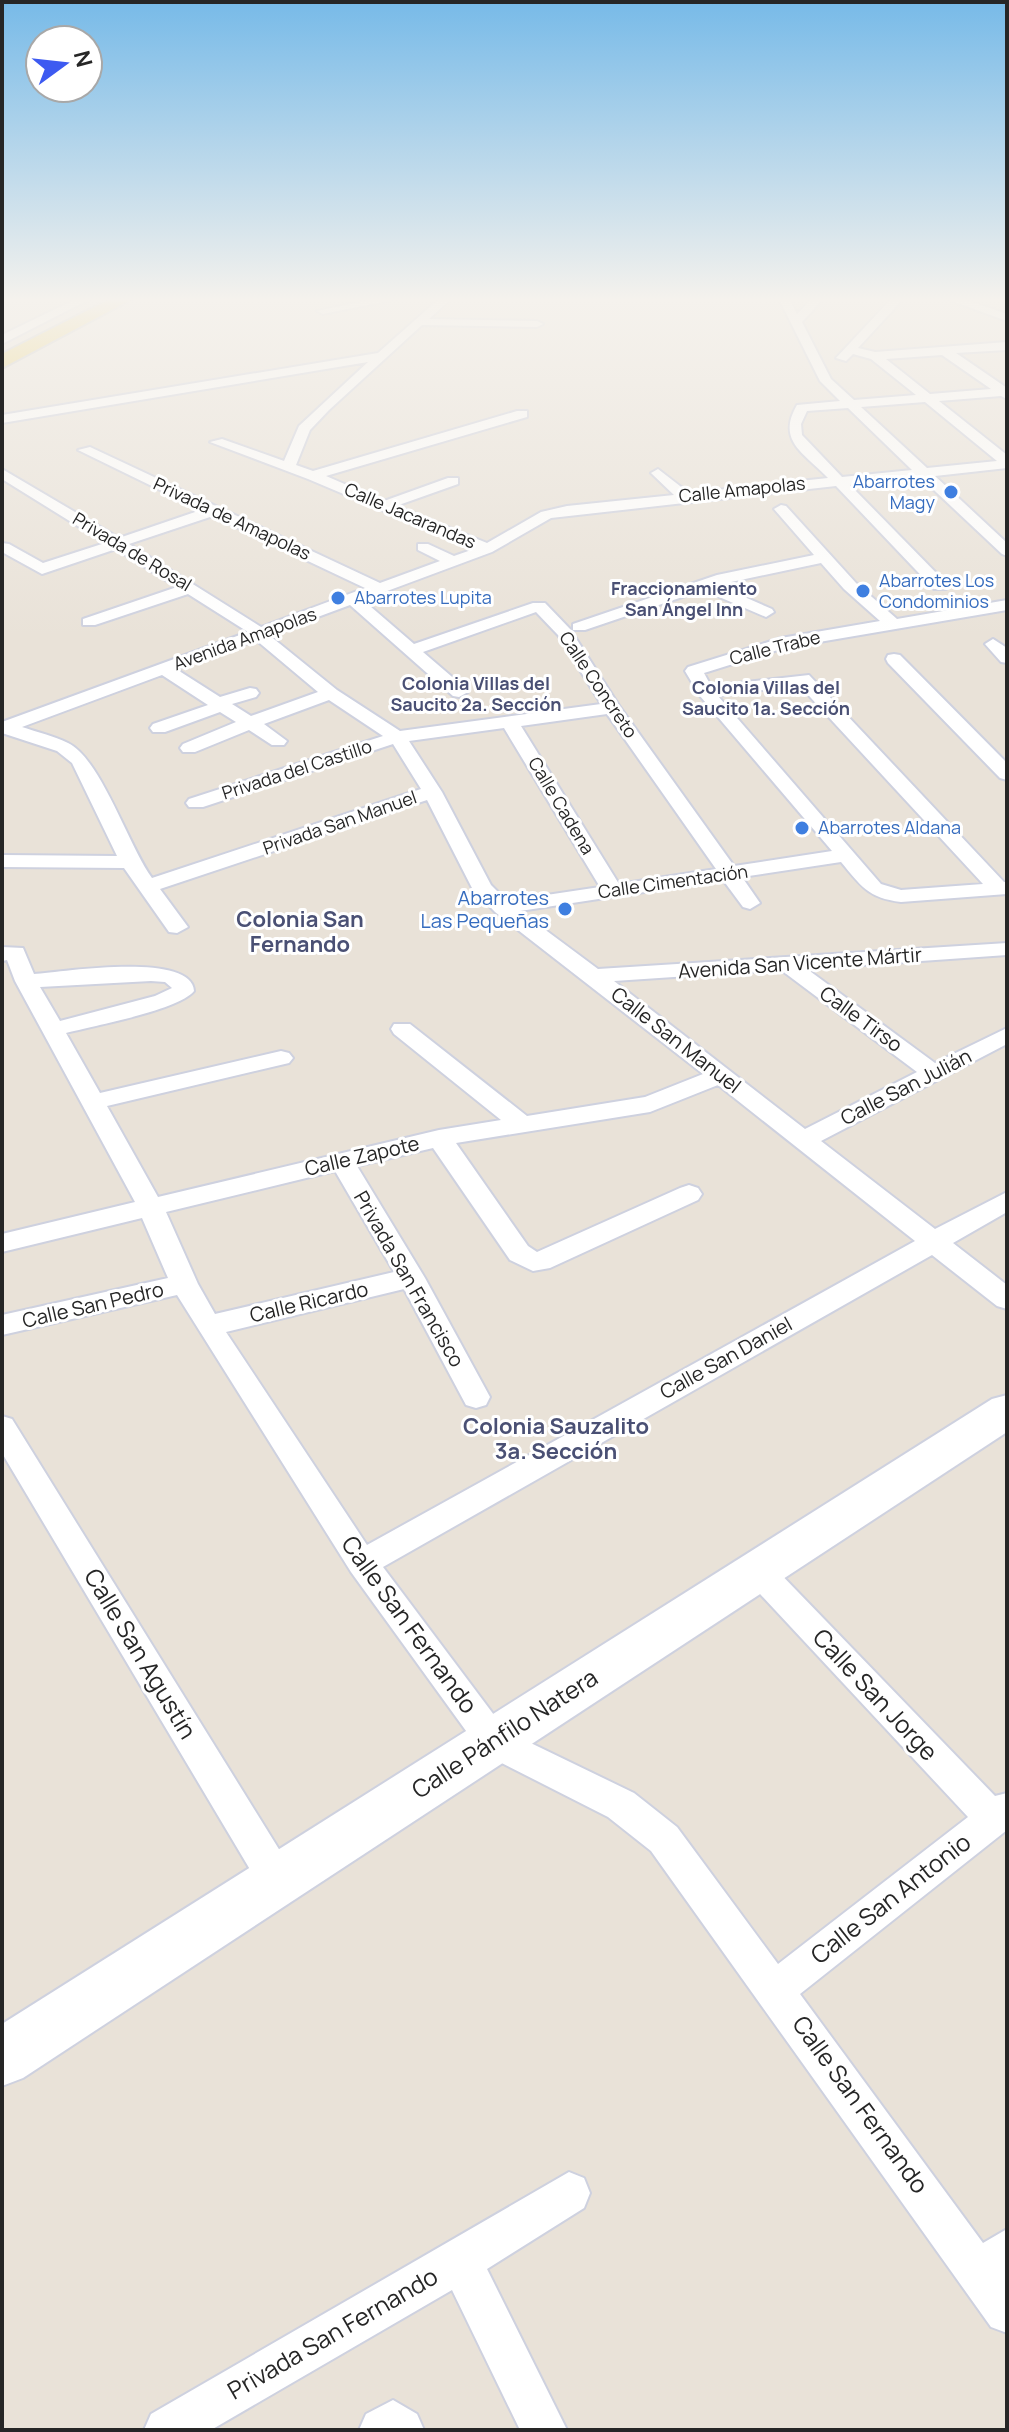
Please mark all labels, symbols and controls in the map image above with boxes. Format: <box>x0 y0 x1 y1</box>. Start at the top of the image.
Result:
north arrow <box>24 24 104 104</box>
text: N <box>67 47 100 70</box>
place label: Abarrotes Magy <box>853 469 936 514</box>
street label: Calle Amapolas <box>677 470 806 508</box>
street label: Privada de Amapolas <box>150 471 315 565</box>
street label: Calle Jacarandas <box>341 477 480 554</box>
marker: Abarrotes Magy <box>942 483 960 501</box>
street label: Privada de Rosal <box>69 506 196 596</box>
place label: Abarrotes Los Condominios <box>879 568 994 613</box>
district label: Fraccionamiento San Ángel Inn <box>611 576 757 621</box>
marker: Abarrotes Los Condominios <box>854 582 872 600</box>
place label: Abarrotes Lupita <box>354 585 492 609</box>
marker: Abarrotes Lupita <box>329 589 347 607</box>
street label: Avenida Amapolas <box>170 601 319 675</box>
street label: Calle Trabe <box>727 624 823 670</box>
street label: Calle Concreto <box>554 626 643 742</box>
district label: Colonia Villas del Saucito 2a. Sección <box>390 671 562 716</box>
district label: Colonia Villas del Saucito 1a. Sección <box>682 675 850 720</box>
street label: Privada del Castillo <box>219 733 375 805</box>
street label: Calle Cadena <box>523 752 600 859</box>
street label: Privada San Manuel <box>260 784 420 860</box>
place label: Abarrotes Aldana <box>818 815 961 839</box>
marker: Abarrotes Aldana <box>793 819 811 837</box>
street label: Calle Cimentación <box>596 859 749 903</box>
place label: Abarrotes Las Pequeñas <box>421 884 549 934</box>
marker: Abarrotes Las Pequeñas <box>556 900 574 918</box>
district label: Colonia San Fernando <box>236 904 364 959</box>
street label: Avenida San Vicente Mártir <box>677 941 923 984</box>
street label: Calle Tirso <box>814 979 908 1058</box>
street label: Calle San Manuel <box>606 980 747 1099</box>
street label: Calle San Julián <box>836 1042 976 1131</box>
street label: Calle Zapote <box>302 1129 422 1182</box>
street label: Privada San Francisco <box>348 1186 471 1372</box>
street label: Calle San Pedro <box>20 1275 166 1334</box>
street label: Calle Ricardo <box>247 1275 371 1328</box>
street label: Calle San Daniel <box>655 1310 797 1405</box>
district label: Colonia Sauzalito 3a. Sección <box>463 1411 649 1466</box>
street label: Calle San Fernando <box>334 1529 486 1720</box>
street label: Calle San Agustín <box>77 1562 205 1745</box>
street label: Calle San Jorge <box>806 1621 946 1767</box>
street label: Calle Pánfilo Natera <box>405 1660 604 1805</box>
street label: Calle San Antonio <box>803 1825 977 1971</box>
street label: Calle San Fernando <box>785 2009 937 2200</box>
street label: Privada San Fernando <box>221 2259 443 2406</box>

